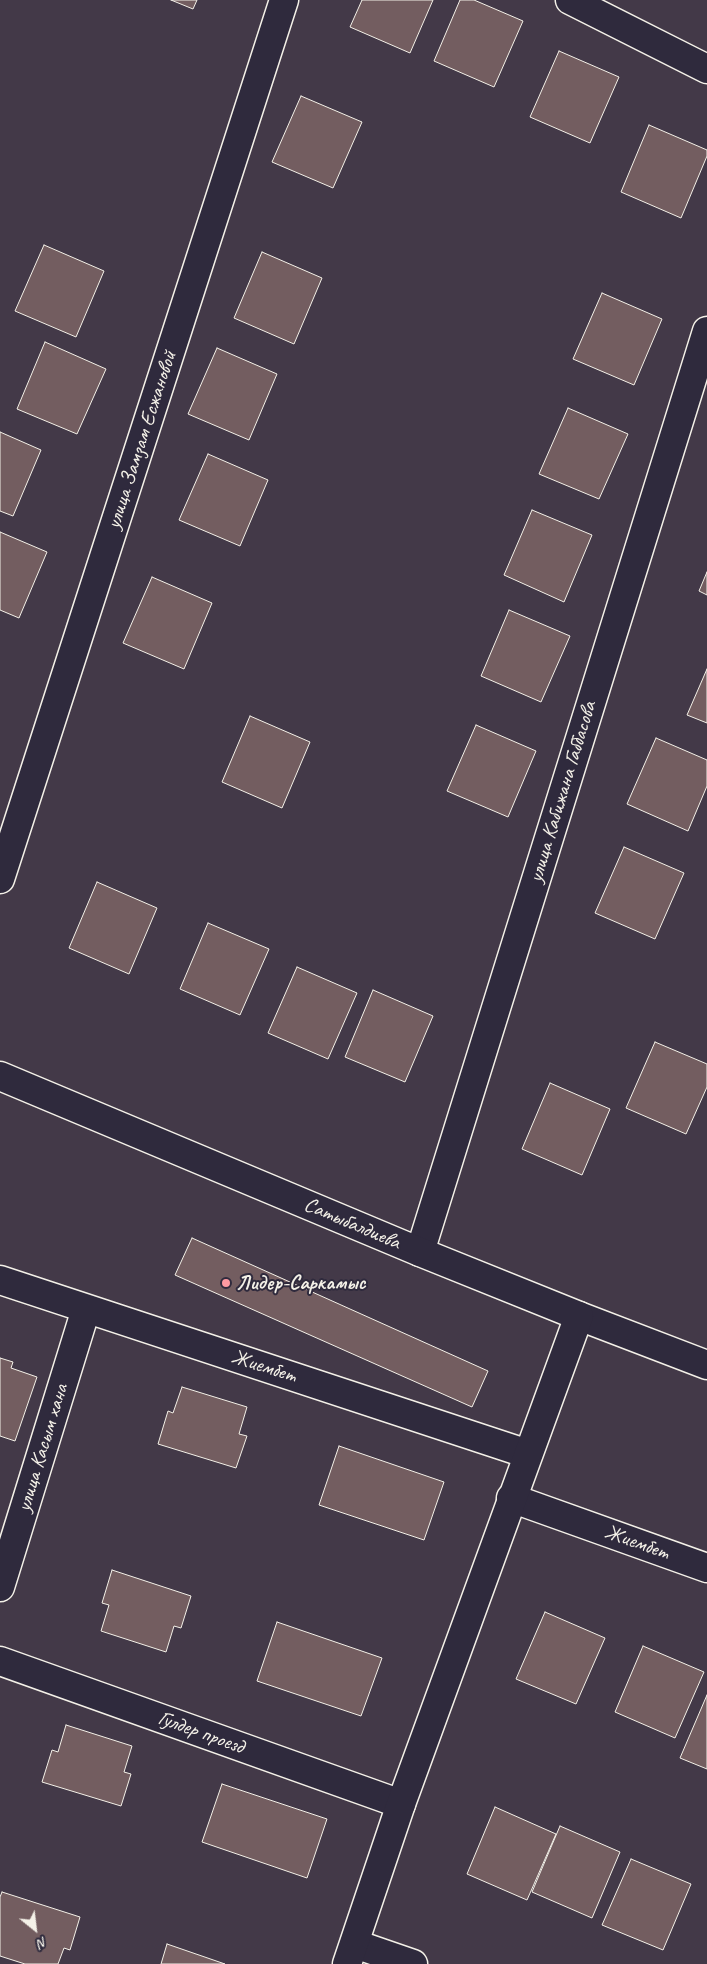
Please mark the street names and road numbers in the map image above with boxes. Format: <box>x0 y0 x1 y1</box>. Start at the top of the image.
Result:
street label: улица Замзам Есжановой <box>101 348 183 532</box>
street label: улица Кабижана Габбасова <box>523 699 603 885</box>
street label: Сатыбалдиева <box>300 1192 404 1256</box>
street label: Жиембет <box>228 1345 300 1389</box>
street label: улица Касым хана <box>12 1381 74 1515</box>
street label: Жиембет <box>601 1520 673 1566</box>
street label: Гулдер проезд <box>155 1706 247 1760</box>

